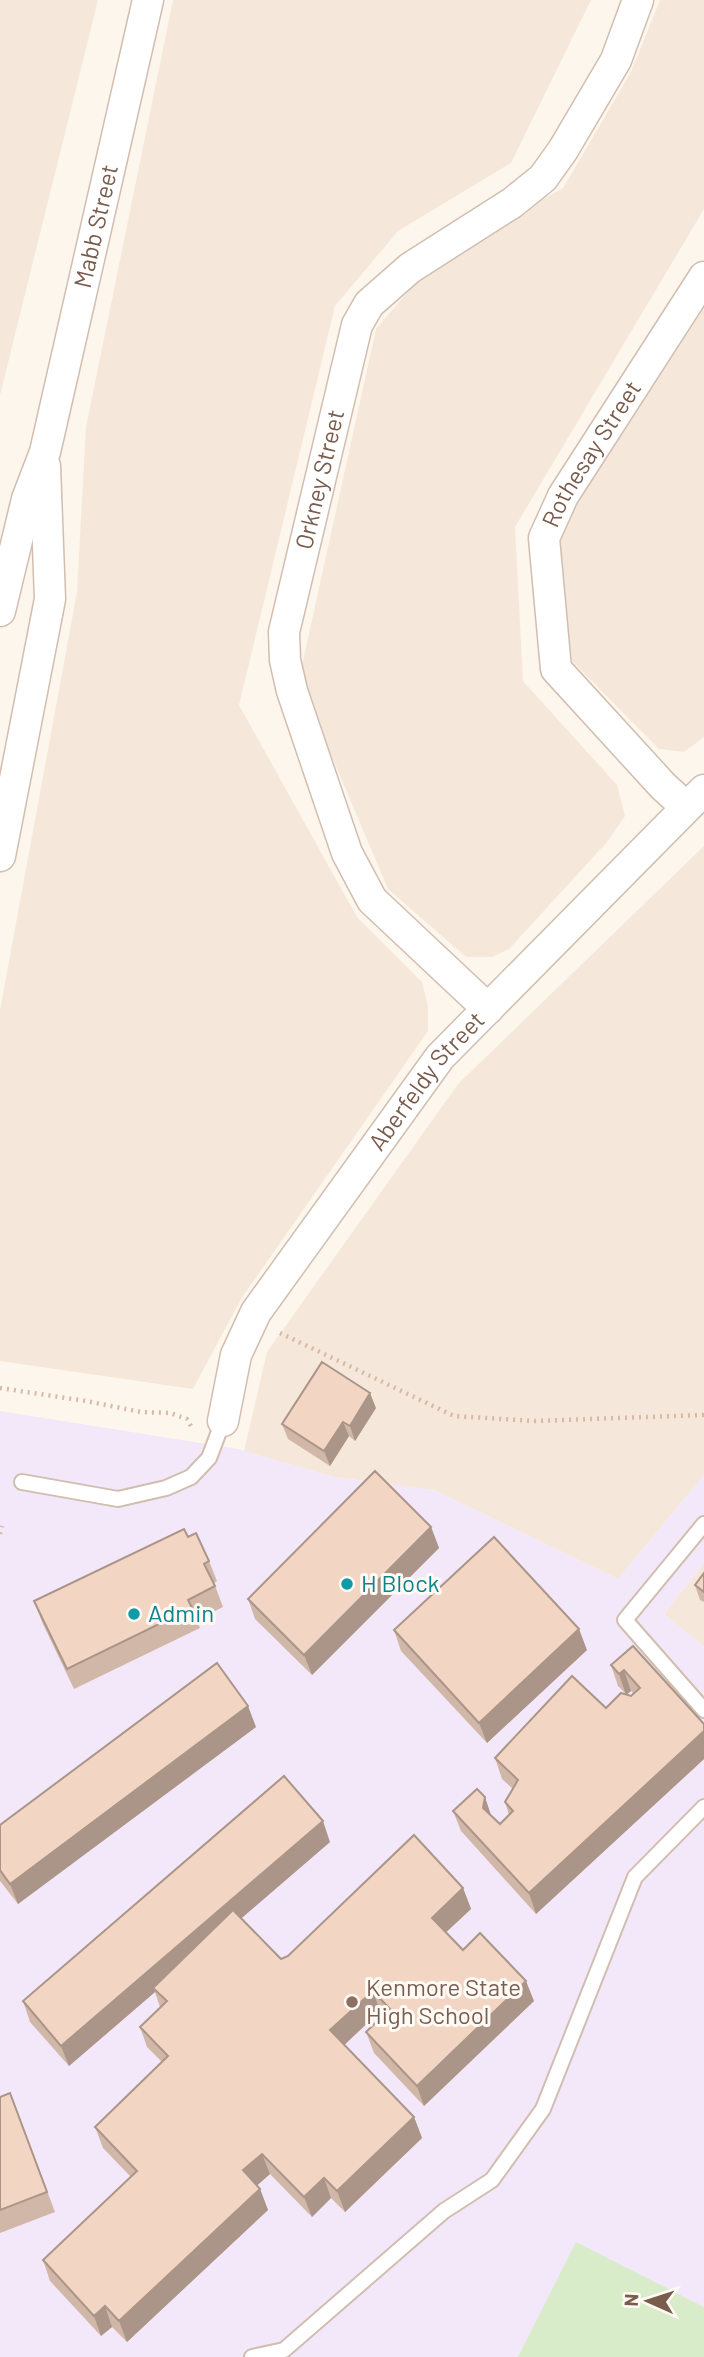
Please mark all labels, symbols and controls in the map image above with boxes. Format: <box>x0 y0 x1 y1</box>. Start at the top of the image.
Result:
street label: Mabb Street <box>67 161 123 291</box>
street label: Rothesay Street <box>535 375 647 531</box>
street label: Orkney Street <box>288 407 349 552</box>
street label: Aberfeldy Street <box>361 1005 490 1155</box>
place label: H Block <box>361 1568 440 1597</box>
marker: H Block <box>339 1576 355 1592</box>
place label: Admin <box>148 1598 214 1627</box>
marker: Admin <box>126 1606 142 1622</box>
place label: Kenmore State High School <box>366 1972 521 2029</box>
marker: Kenmore State High School <box>344 1994 360 2010</box>
north arrow <box>613 2266 683 2336</box>
text: N <box>619 2293 642 2307</box>

